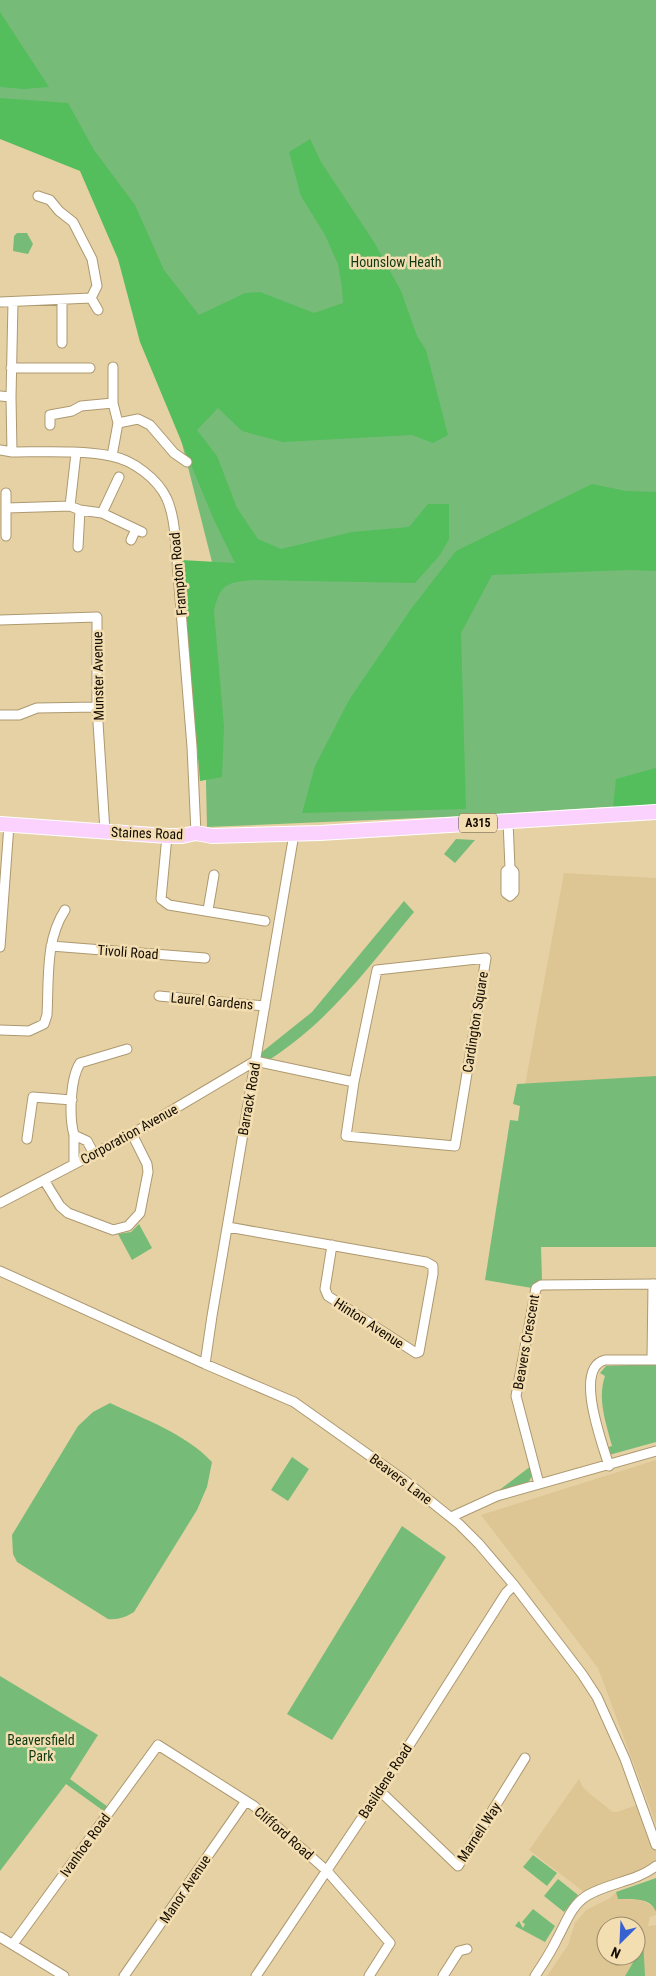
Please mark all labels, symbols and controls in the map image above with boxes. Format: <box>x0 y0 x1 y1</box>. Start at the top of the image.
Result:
park label: Hounslow Heath <box>350 254 442 270</box>
street label: Frampton Road <box>166 532 190 616</box>
street label: Munster Avenue <box>89 631 107 721</box>
road number: A315 <box>459 814 497 832</box>
street label: Staines Road <box>111 824 183 842</box>
street label: Tivoli Road <box>97 942 159 962</box>
street label: Cardington Square <box>459 970 491 1074</box>
street label: Laurel Gardens <box>170 989 254 1013</box>
street label: Barrack Road <box>235 1061 263 1137</box>
street label: Corporation Avenue <box>78 1100 181 1167</box>
street label: Beavers Crescent <box>510 1293 542 1391</box>
street label: Hinton Avenue <box>331 1295 407 1352</box>
street label: Beavers Lane <box>367 1450 436 1508</box>
park label: Beaversfield Park <box>7 1732 75 1764</box>
street label: Basildene Road <box>355 1741 415 1821</box>
street label: Marnell Way <box>454 1799 504 1865</box>
street label: Clifford Road <box>251 1803 317 1863</box>
street label: Ivanhoe Road <box>57 1810 113 1880</box>
street label: Manor Avenue <box>156 1851 214 1926</box>
north arrow <box>596 1916 646 1966</box>
text: N <box>609 1944 623 1962</box>

